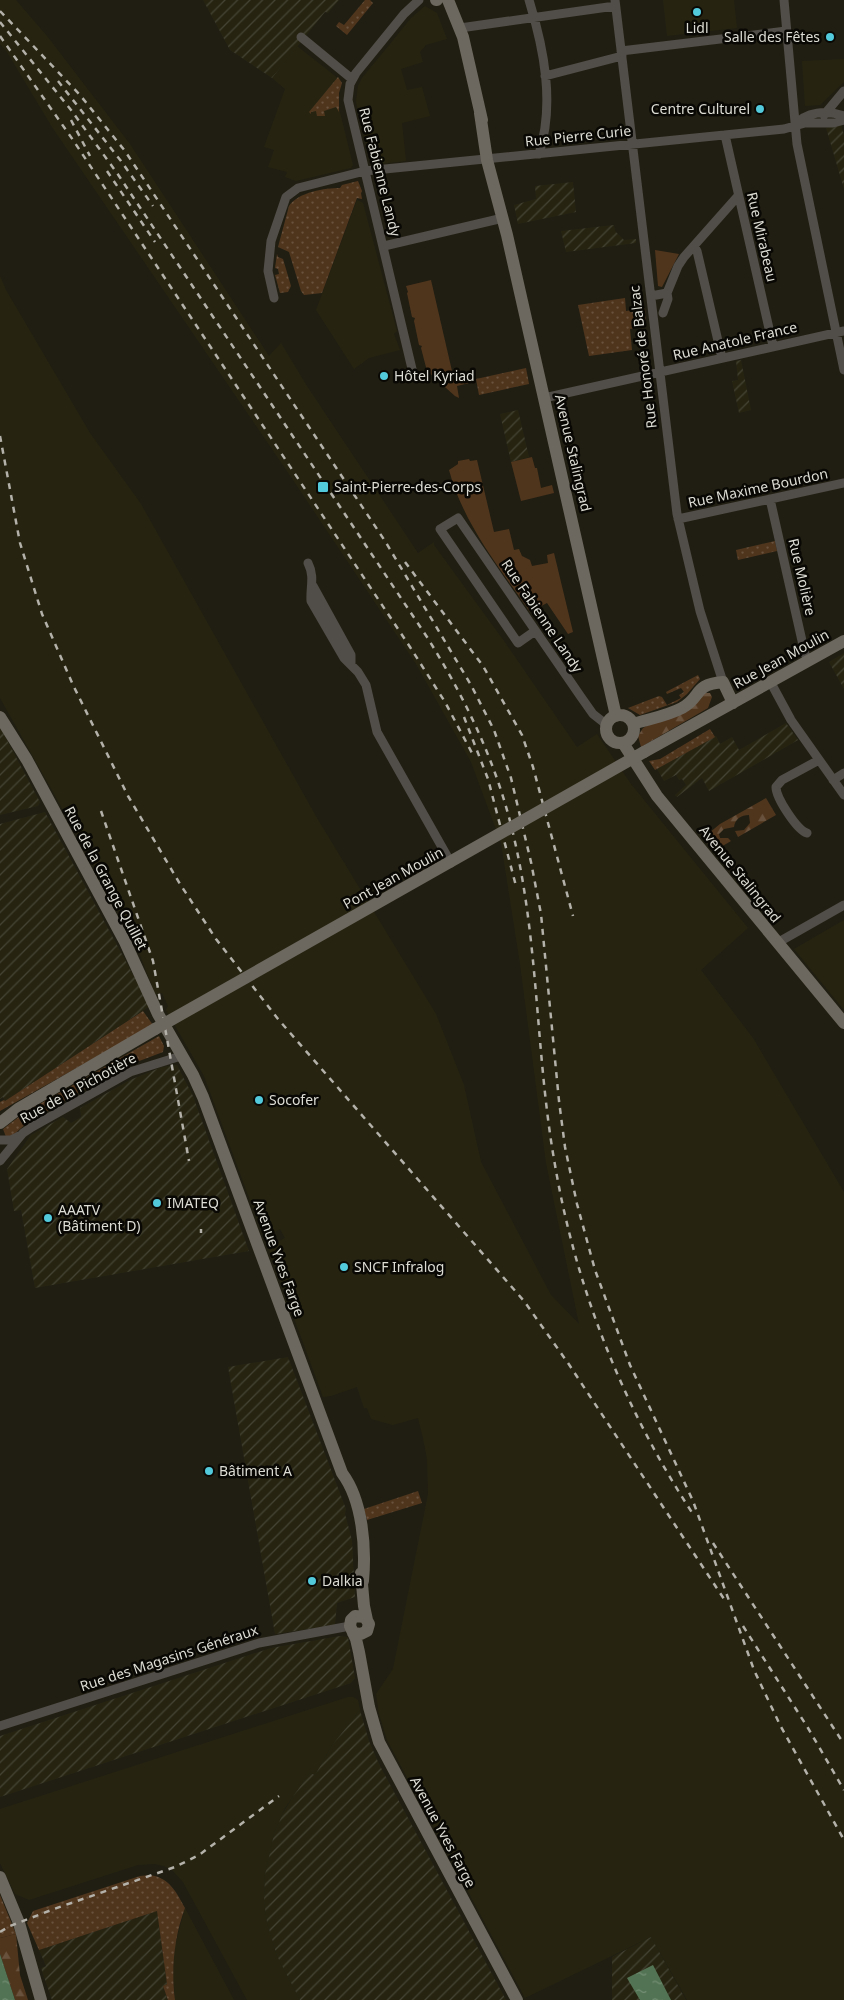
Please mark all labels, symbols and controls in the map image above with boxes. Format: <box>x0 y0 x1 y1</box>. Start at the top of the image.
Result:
marker: Lidl <box>691 6 703 18</box>
place label: Lidl <box>685 18 709 37</box>
place label: Salle des Fêtes <box>724 27 820 46</box>
marker: Salle des Fêtes <box>824 31 836 43</box>
place label: Centre Culturel <box>651 99 750 118</box>
marker: Centre Culturel <box>754 103 766 115</box>
street label: Rue Fabienne Landy <box>355 105 406 239</box>
street label: Rue Pierre Curie <box>524 120 632 151</box>
street label: Rue Mirabeau <box>743 190 782 284</box>
street label: Rue Honoré de Balzac <box>624 284 661 430</box>
street label: Rue Anatole France <box>671 317 799 364</box>
place label: Hôtel Kyriad <box>394 366 475 385</box>
marker: Hôtel Kyriad <box>378 370 390 382</box>
street label: Avenue Stalingrad <box>551 392 596 513</box>
street label: Rue Maxime Bourdon <box>686 463 830 512</box>
place label: Saint-Pierre-des-Corps <box>334 477 481 496</box>
marker: Saint-Pierre-des-Corps <box>316 480 330 494</box>
street label: Rue Molière <box>784 536 821 617</box>
street label: Rue Fabienne Landy <box>497 555 588 677</box>
street label: Rue Jean Moulin <box>730 624 832 693</box>
street label: Rue de la Grange Quillet <box>61 803 152 953</box>
street label: Avenue Stalingrad <box>695 821 785 926</box>
street label: Pont Jean Moulin <box>339 842 446 913</box>
street label: Rue de la Pichotière <box>16 1048 139 1127</box>
place label: Socofer <box>269 1090 319 1109</box>
marker: Socofer <box>253 1094 265 1106</box>
place label: IMATEQ <box>167 1193 219 1212</box>
marker: IMATEQ <box>151 1197 163 1209</box>
street label: Avenue Yves Farge <box>249 1197 310 1319</box>
place label: AAATV (Bâtiment D) <box>58 1200 141 1235</box>
marker: AAATV (Bâtiment D) <box>42 1212 54 1224</box>
place label: SNCF Infralog <box>354 1257 444 1276</box>
marker: SNCF Infralog <box>338 1261 350 1273</box>
place label: Bâtiment A <box>219 1461 292 1480</box>
marker: Bâtiment A <box>203 1465 215 1477</box>
place label: Dalkia <box>322 1571 363 1590</box>
marker: Dalkia <box>306 1575 318 1587</box>
street label: Rue des Magasins Généraux <box>77 1620 261 1695</box>
street label: Avenue Yves Farge <box>406 1773 481 1891</box>

